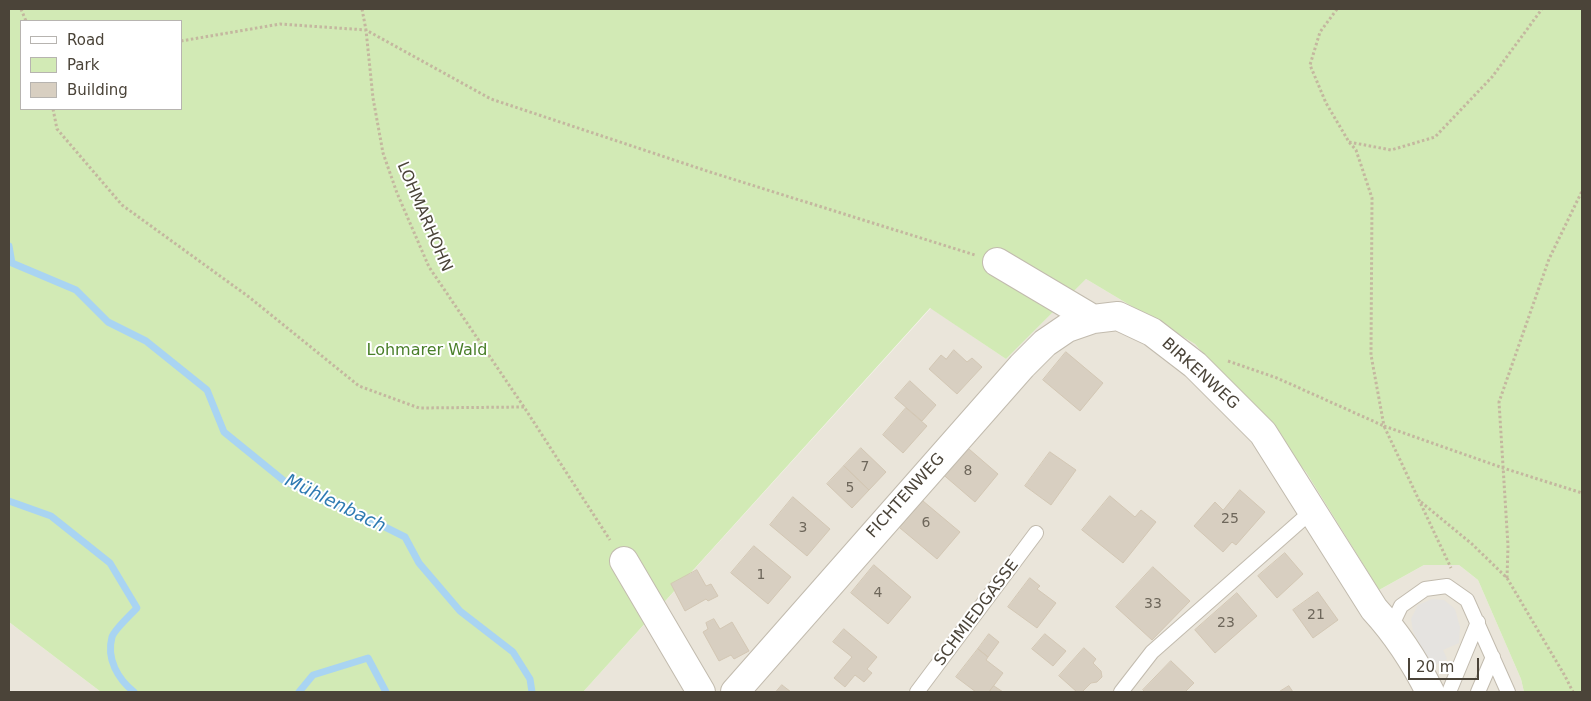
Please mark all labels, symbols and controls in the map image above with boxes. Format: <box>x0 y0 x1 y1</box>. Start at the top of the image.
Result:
legend <box>20 20 182 110</box>
text: Road <box>67 31 105 49</box>
text: Park <box>67 56 99 74</box>
text: Building <box>67 81 128 99</box>
street label: LOHMARHOHN <box>392 159 456 275</box>
street label: BIRKENWEG <box>1157 334 1243 414</box>
park label: Lohmarer Wald <box>367 341 487 361</box>
street label: FICHTENWEG <box>863 450 949 542</box>
house number: 7 <box>861 459 869 475</box>
house number: 8 <box>964 463 972 479</box>
water label: Mühlenbach <box>281 470 389 538</box>
house number: 5 <box>846 480 854 496</box>
house number: 25 <box>1221 511 1239 527</box>
house number: 6 <box>922 515 930 531</box>
house number: 3 <box>799 520 807 536</box>
street label: SCHMIEDGASSE <box>931 556 1023 670</box>
house number: 1 <box>757 567 765 583</box>
house number: 4 <box>874 585 882 601</box>
house number: 33 <box>1144 596 1162 612</box>
house number: 21 <box>1307 607 1325 623</box>
house number: 23 <box>1217 615 1235 631</box>
scale bar <box>1411 648 1482 680</box>
text: 20 m <box>1416 658 1454 676</box>

